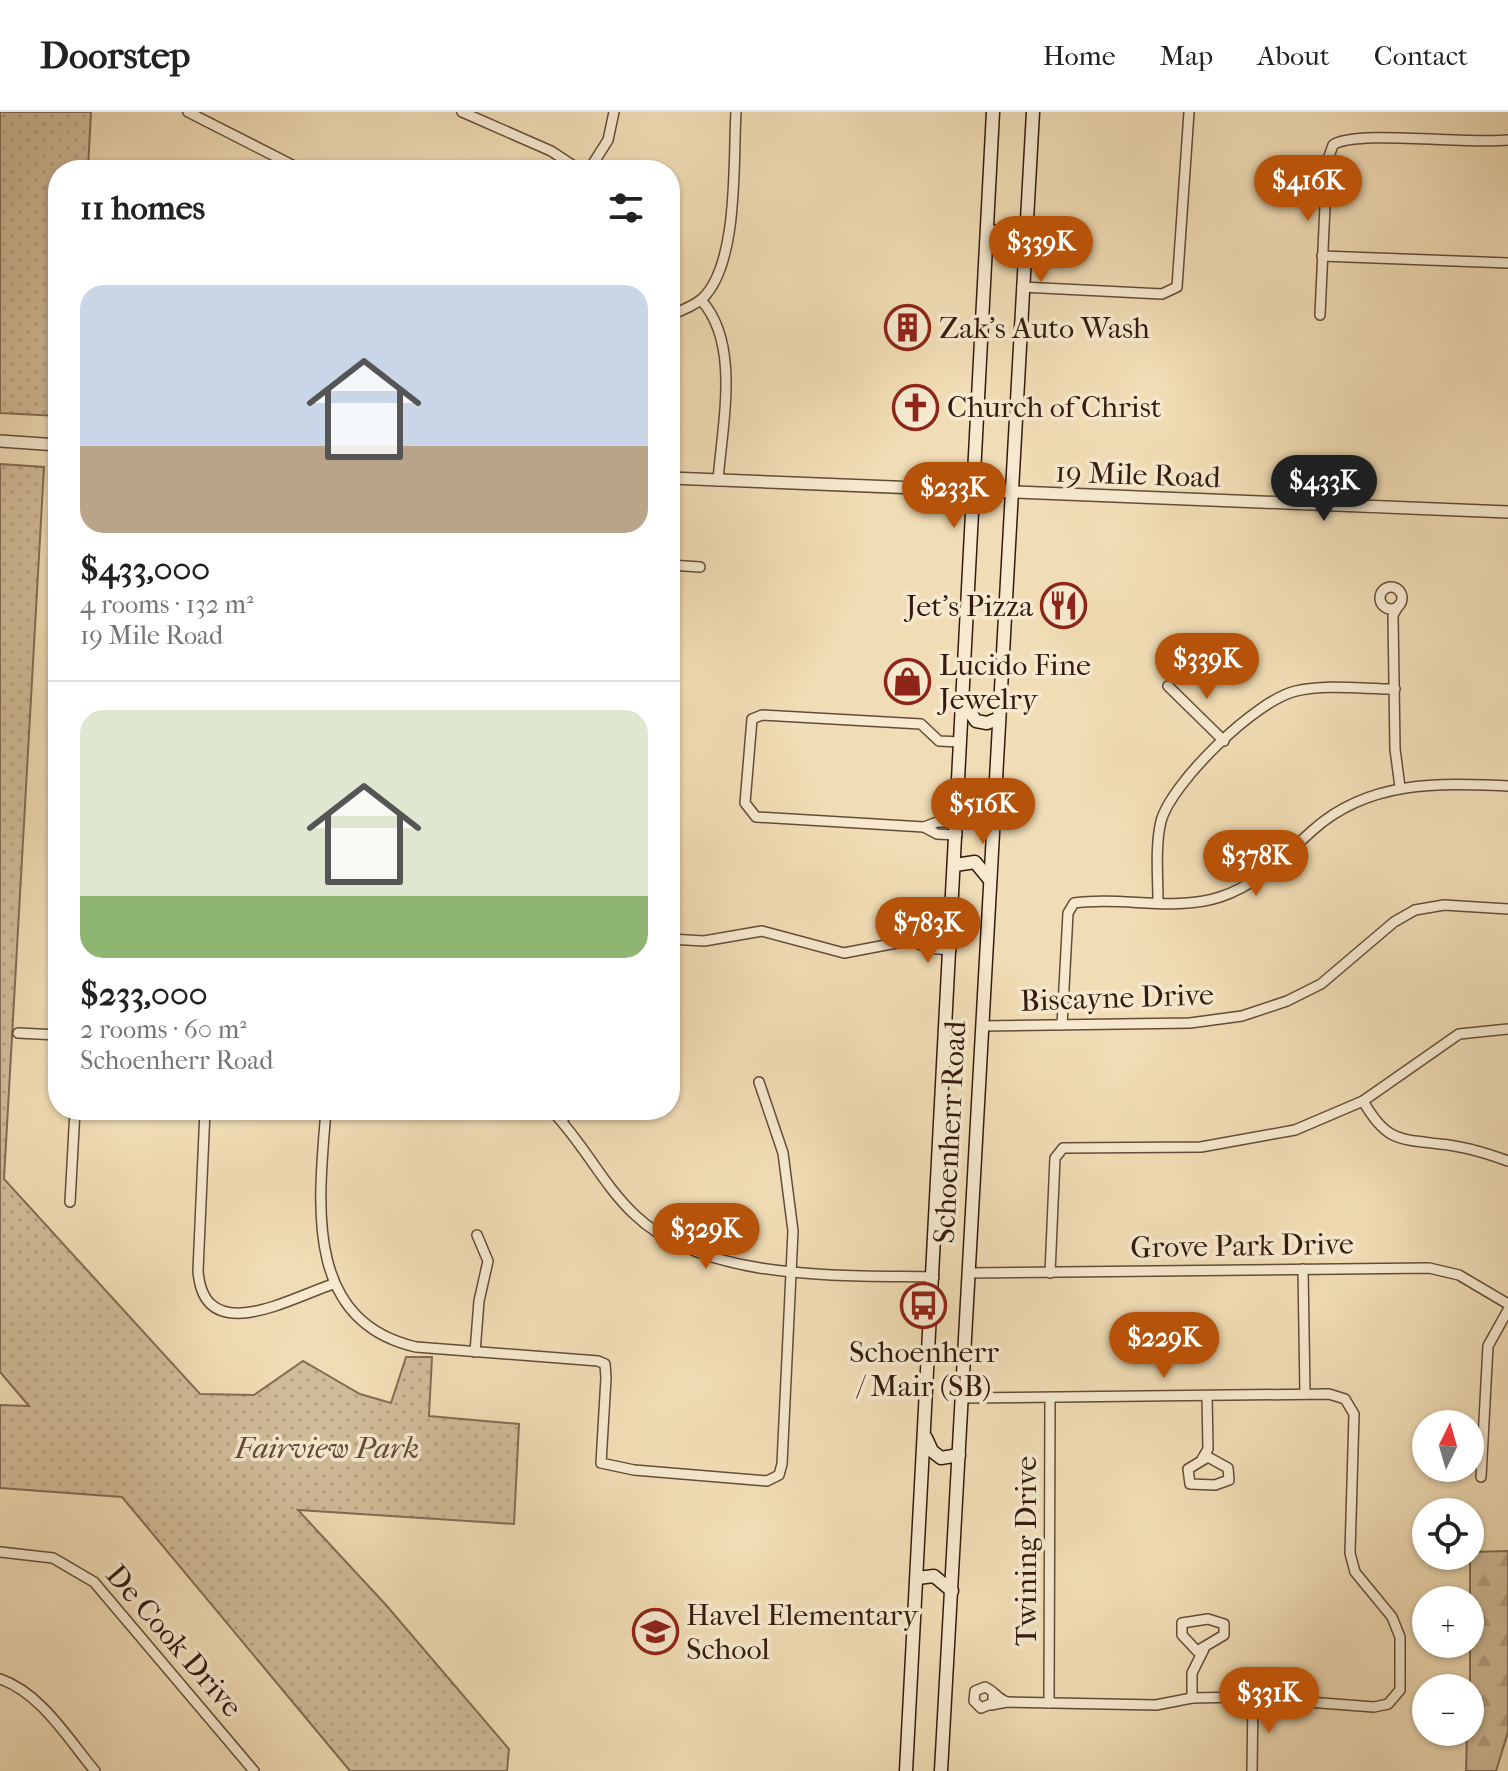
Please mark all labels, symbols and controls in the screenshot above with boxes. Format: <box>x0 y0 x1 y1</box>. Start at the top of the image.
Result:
text: Doorstep <box>40 33 190 78</box>
text: Home <box>1043 39 1116 72</box>
text: Map <box>1160 39 1213 72</box>
text: About <box>1257 39 1330 72</box>
text: Contact <box>1374 39 1468 72</box>
pin: $416K <box>1252 155 1364 223</box>
text: $416K <box>1272 165 1344 196</box>
icon: filters <box>604 186 648 230</box>
text: 11 homes <box>80 188 205 228</box>
pin: $339K <box>985 216 1097 284</box>
text: $339K <box>1007 226 1075 257</box>
building icon: Zak's Auto Wash <box>884 304 932 352</box>
place label: Zak's Auto Wash <box>939 311 1150 346</box>
icon: home <box>292 337 436 481</box>
church icon: Church of Christ <box>892 383 940 431</box>
place label: Church of Christ <box>947 390 1162 425</box>
street label: 19 Mile Road <box>1055 455 1222 495</box>
pin: $433K <box>1268 455 1380 523</box>
pin: $233K <box>898 462 1010 530</box>
text: $433K <box>1289 465 1359 496</box>
text: $233K <box>920 472 988 503</box>
text: $433,000 <box>80 549 210 589</box>
restaurant icon: Jet's Pizza <box>1040 582 1088 630</box>
text: 4 rooms · 132 m² <box>80 589 254 620</box>
place label: Jet's Pizza <box>904 589 1034 624</box>
text: 19 Mile Road <box>80 620 223 651</box>
pin: $339K <box>1151 633 1263 701</box>
text: $339K <box>1173 643 1241 674</box>
place label: Lucido Fine Jewelry <box>937 648 1091 717</box>
shop icon: Lucido Fine Jewelry <box>884 658 932 706</box>
icon: home <box>292 762 436 906</box>
pin: $516K <box>927 778 1039 846</box>
text: $516K <box>949 788 1017 819</box>
pin: $378K <box>1200 830 1312 898</box>
text: $378K <box>1221 840 1291 871</box>
pin: $783K <box>872 897 984 965</box>
text: $783K <box>893 907 963 938</box>
text: $233,000 <box>80 974 207 1014</box>
street label: Biscayne Drive <box>1020 977 1215 1019</box>
text: 2 rooms · 60 m² <box>80 1014 247 1045</box>
street label: Schoenherr Road <box>927 1019 973 1244</box>
text: Schoenherr Road <box>80 1045 273 1076</box>
pin: $329K <box>650 1203 762 1271</box>
text: $329K <box>671 1213 741 1244</box>
street label: Grove Park Drive <box>1130 1227 1354 1265</box>
bus stop icon: Schoenherr / Mair (SB) <box>900 1282 948 1330</box>
pin: $229K <box>1108 1312 1220 1380</box>
text: $229K <box>1127 1322 1201 1353</box>
place label: Schoenherr / Mair (SB) <box>849 1335 999 1404</box>
north arrow <box>1412 1410 1484 1482</box>
map controls <box>1412 1410 1484 1746</box>
park label: Fairview Park <box>234 1431 419 1466</box>
street label: Twining Drive <box>1009 1456 1044 1646</box>
button: locate <box>1412 1498 1484 1570</box>
street label: De Cook Drive <box>99 1558 250 1724</box>
button: + <box>1412 1586 1484 1658</box>
place label: Havel Elementary School <box>686 1598 919 1667</box>
school or university icon: Havel Elementary School <box>631 1608 679 1656</box>
pin: $331K <box>1213 1667 1325 1735</box>
button: − <box>1412 1674 1484 1746</box>
text: $331K <box>1237 1677 1301 1708</box>

